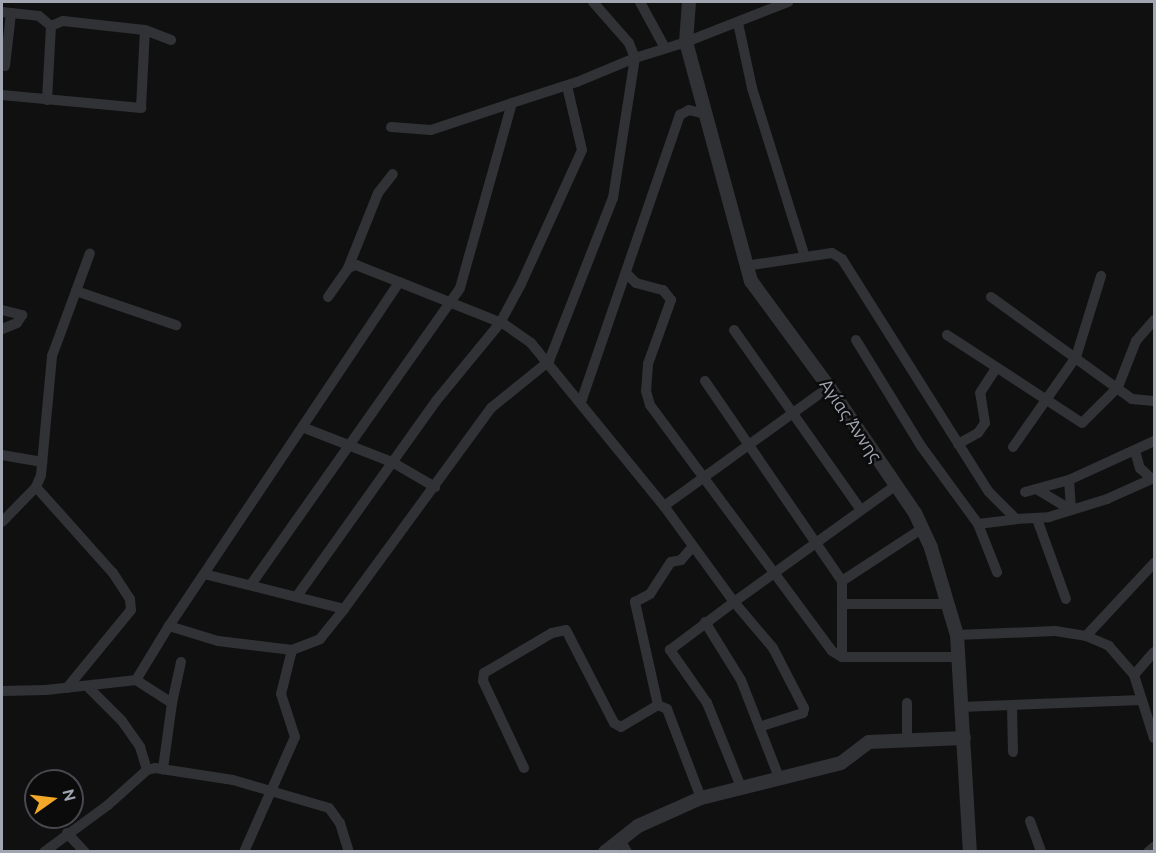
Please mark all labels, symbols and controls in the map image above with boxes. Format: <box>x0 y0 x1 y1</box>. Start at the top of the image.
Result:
street label: Αγίας Άννης <box>815 374 887 466</box>
north arrow <box>24 769 84 829</box>
text: N <box>59 787 80 803</box>

